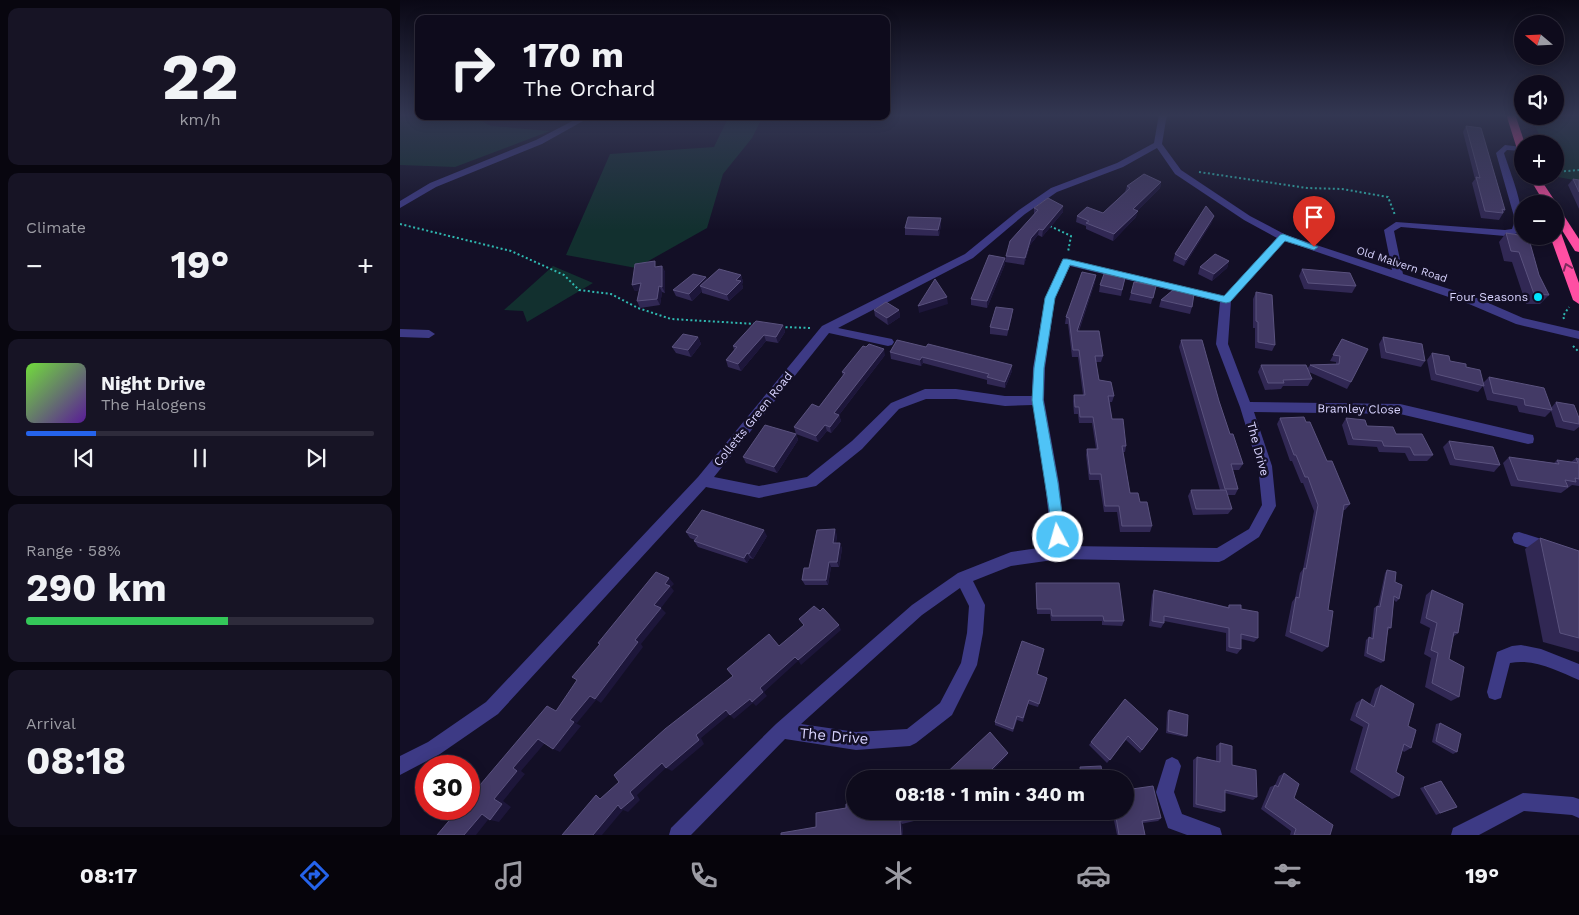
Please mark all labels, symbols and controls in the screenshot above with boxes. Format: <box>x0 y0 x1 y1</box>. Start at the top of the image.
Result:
north arrow <box>1514 15 1564 65</box>
map controls <box>1514 15 1564 245</box>
text: 170 m <box>523 34 624 76</box>
icon: right <box>440 35 505 100</box>
text: 22 <box>161 39 239 115</box>
button: sound <box>1514 75 1564 125</box>
text: The Orchard <box>523 76 655 101</box>
text: km/h <box>179 110 221 129</box>
button: + <box>1514 135 1564 185</box>
button: − <box>1514 195 1564 245</box>
pin <box>1293 196 1335 247</box>
icon: arrive <box>1300 203 1328 231</box>
text: Climate <box>26 218 86 237</box>
text: 19° <box>171 243 229 287</box>
street label: Old Malvern Road <box>1355 244 1449 285</box>
text: − <box>26 249 43 282</box>
text: + <box>357 249 374 282</box>
one-way arrow <box>1563 263 1573 271</box>
place label: Four Seasons <box>1449 290 1528 304</box>
marker: Four Seasons <box>1532 291 1544 303</box>
street label: Colletts Green Road <box>711 369 795 469</box>
text: Night Drive <box>101 372 206 395</box>
text: The Halogens <box>101 395 206 414</box>
street label: Bramley Close <box>1317 401 1401 417</box>
street label: The Drive <box>1244 420 1272 478</box>
icon: previous <box>70 444 98 472</box>
icon: pause <box>186 444 214 472</box>
icon: next <box>302 444 330 472</box>
position arrow <box>1031 510 1083 562</box>
text: Range · 58% <box>26 541 121 560</box>
text: 290 km <box>26 566 167 610</box>
text: Arrival <box>26 714 76 733</box>
street label: The Drive <box>799 724 869 748</box>
text: 08:18 <box>26 739 126 783</box>
speed limit sign: 30 <box>415 755 480 820</box>
text: 08:18 · 1 min · 340 m <box>895 783 1085 806</box>
icon: directions <box>297 858 332 893</box>
icon: music <box>492 858 527 893</box>
icon: phone <box>686 858 721 893</box>
icon: climate <box>881 858 916 893</box>
icon: car <box>1076 858 1111 893</box>
icon: filters <box>1270 858 1305 893</box>
text: 08:17 <box>80 863 137 888</box>
text: 19° <box>1465 863 1499 888</box>

